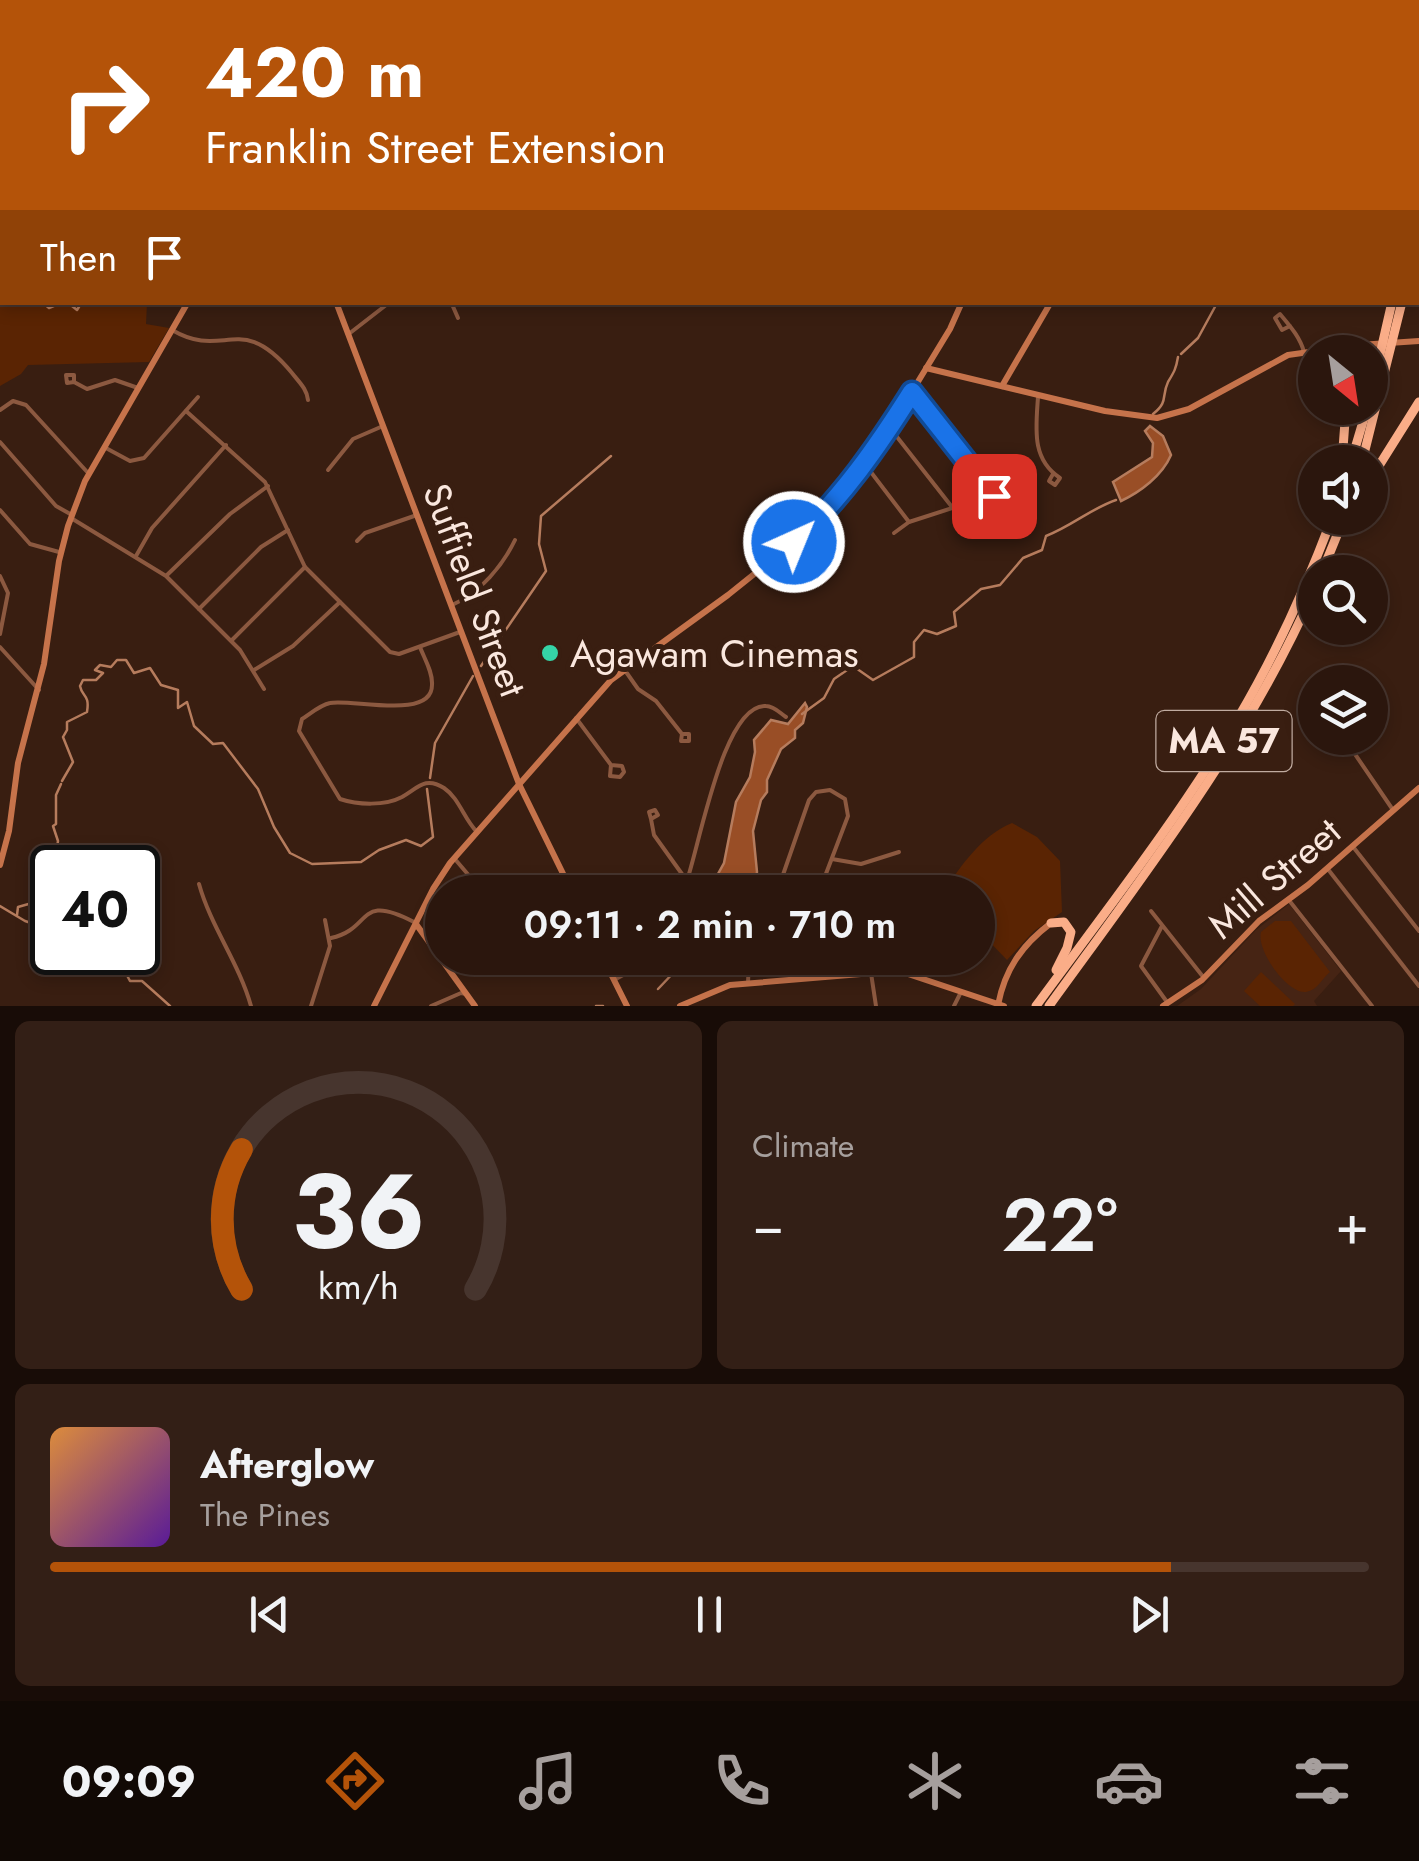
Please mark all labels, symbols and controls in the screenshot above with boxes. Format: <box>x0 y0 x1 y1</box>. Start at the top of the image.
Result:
text: 420 m <box>205 22 425 123</box>
icon: right <box>40 40 170 170</box>
text: Franklin Street Extension <box>205 115 666 180</box>
text: Then <box>40 230 117 285</box>
icon: arrive <box>137 230 192 285</box>
north arrow <box>1298 335 1388 425</box>
map controls <box>1298 335 1388 755</box>
button: sound <box>1298 445 1388 535</box>
pin <box>952 454 1037 539</box>
icon: arrive <box>967 469 1022 524</box>
street label: Suffield Street <box>409 475 541 705</box>
position arrow <box>742 490 846 594</box>
button: search <box>1298 555 1388 645</box>
place label: Agawam Cinemas <box>570 626 859 681</box>
marker: Agawam Cinemas <box>539 642 561 664</box>
button: layers <box>1298 665 1388 755</box>
road number: MA 57 <box>1156 711 1292 771</box>
street label: Mill Street <box>1195 805 1353 951</box>
speed limit sign: 40 <box>30 845 160 975</box>
text: 09:11 · 2 min · 710 m <box>524 897 896 952</box>
text: Climate <box>752 1123 854 1169</box>
text: 36 <box>291 1136 426 1286</box>
text: 22° <box>1002 1171 1118 1279</box>
text: − <box>752 1185 784 1265</box>
text: + <box>1335 1185 1369 1265</box>
text: km/h <box>318 1261 399 1312</box>
text: Afterglow <box>200 1437 374 1492</box>
text: The Pines <box>200 1492 330 1538</box>
icon: previous <box>242 1587 297 1642</box>
icon: pause <box>682 1587 737 1642</box>
icon: next <box>1122 1587 1177 1642</box>
icon: directions <box>320 1746 390 1816</box>
icon: music <box>513 1746 583 1816</box>
icon: phone <box>707 1746 777 1816</box>
icon: climate <box>900 1746 970 1816</box>
icon: car <box>1094 1746 1164 1816</box>
icon: filters <box>1287 1746 1357 1816</box>
text: 09:09 <box>62 1749 196 1814</box>

